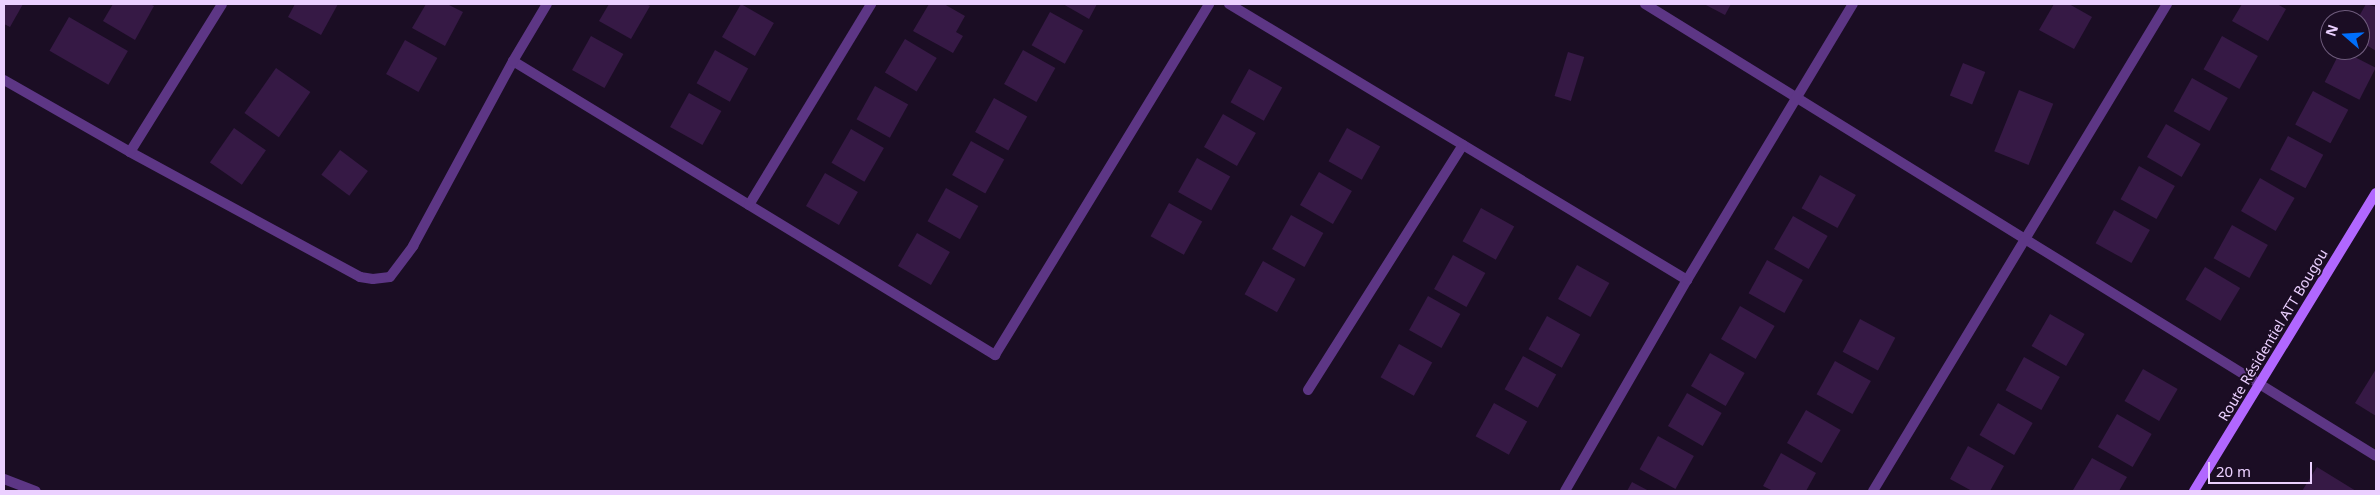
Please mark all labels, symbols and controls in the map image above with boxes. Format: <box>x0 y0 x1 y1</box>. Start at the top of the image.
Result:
north arrow <box>2320 10 2370 60</box>
text: N <box>2320 22 2342 39</box>
street label: Route Résidentiel ATT Bougou <box>2215 246 2331 424</box>
scale bar <box>2210 452 2314 484</box>
text: 20 m <box>2216 461 2251 481</box>

